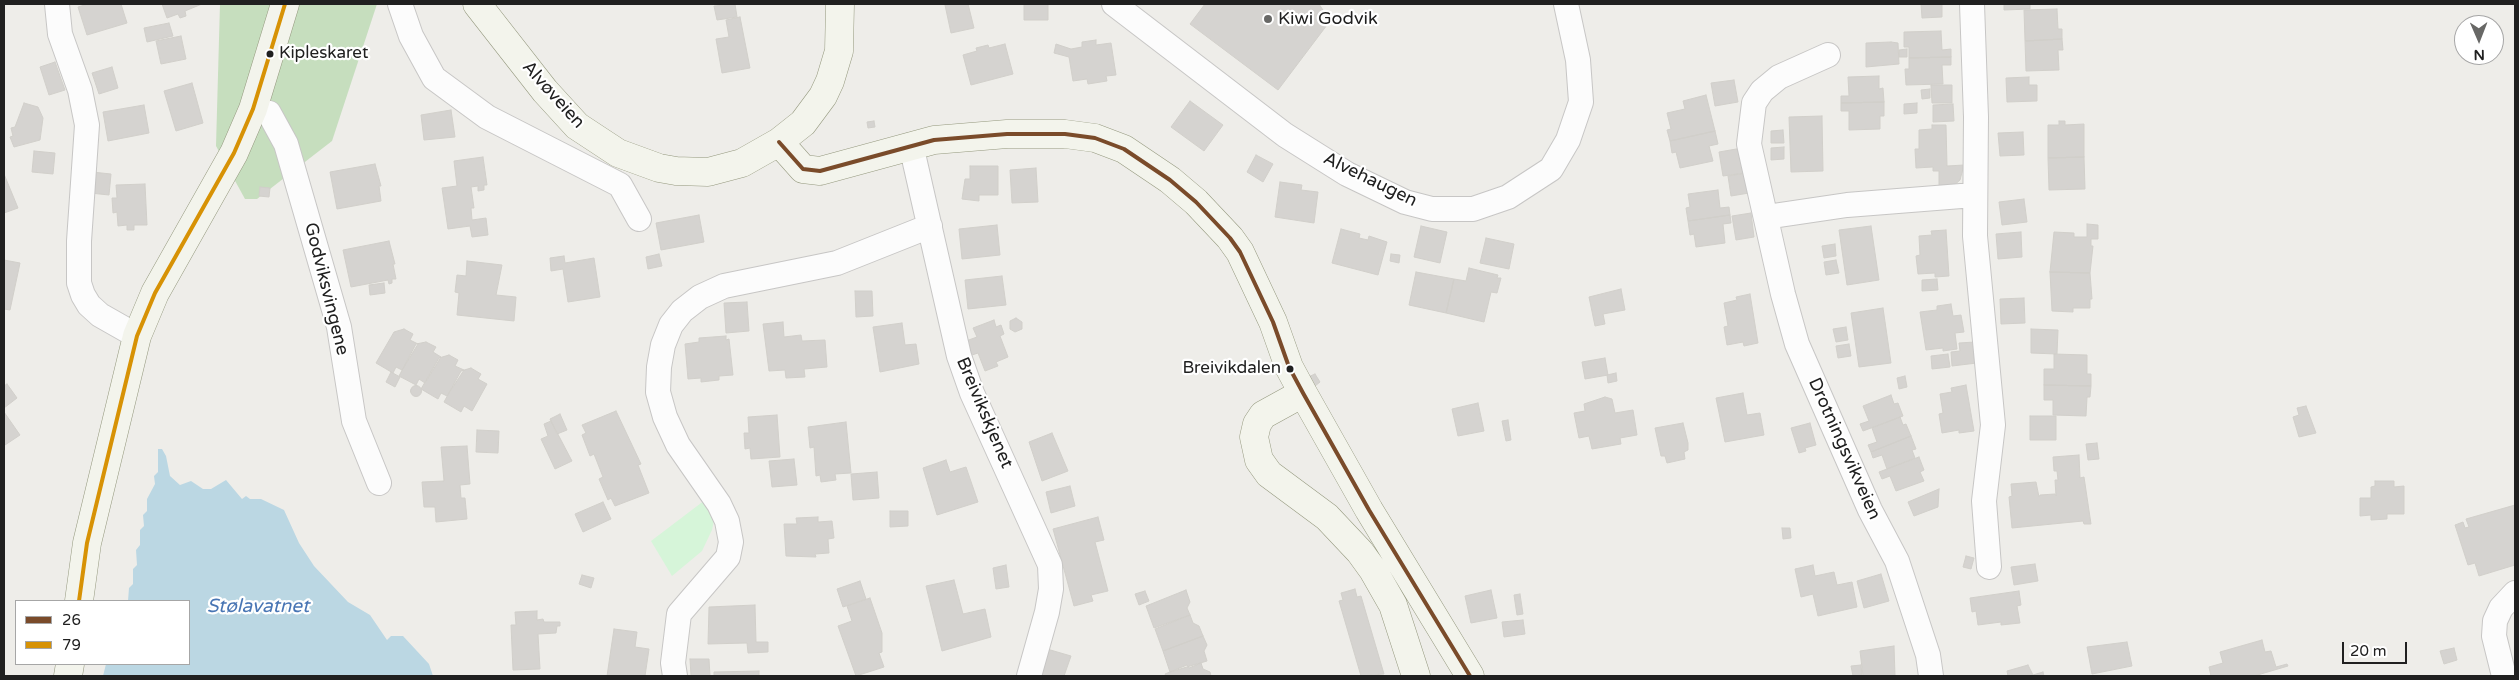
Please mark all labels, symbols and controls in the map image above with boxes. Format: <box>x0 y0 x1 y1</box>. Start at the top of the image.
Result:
place label: Kiwi Godvik <box>1278 8 1378 30</box>
marker: Kiwi Godvik <box>1262 13 1274 25</box>
north arrow <box>2454 15 2504 65</box>
place label: Kipleskaret <box>279 44 368 64</box>
text: N <box>2473 46 2485 63</box>
marker: Kipleskaret <box>265 49 275 59</box>
street label: Alvøveien <box>517 57 589 133</box>
street label: Alvehaugen <box>1319 148 1421 212</box>
street label: Godviksvingene <box>299 220 353 358</box>
street label: Breivikskjenet <box>951 354 1017 472</box>
place label: Breivikdalen <box>1182 359 1281 379</box>
marker: Breivikdalen <box>1285 364 1295 374</box>
street label: Drotningsvikveien <box>1803 375 1885 523</box>
water label: Stølavatnet <box>207 596 309 618</box>
legend <box>15 600 190 665</box>
text: 26 <box>62 611 81 629</box>
scale bar <box>2344 632 2409 664</box>
text: 79 <box>62 636 81 654</box>
text: 20 m <box>2350 642 2387 660</box>

